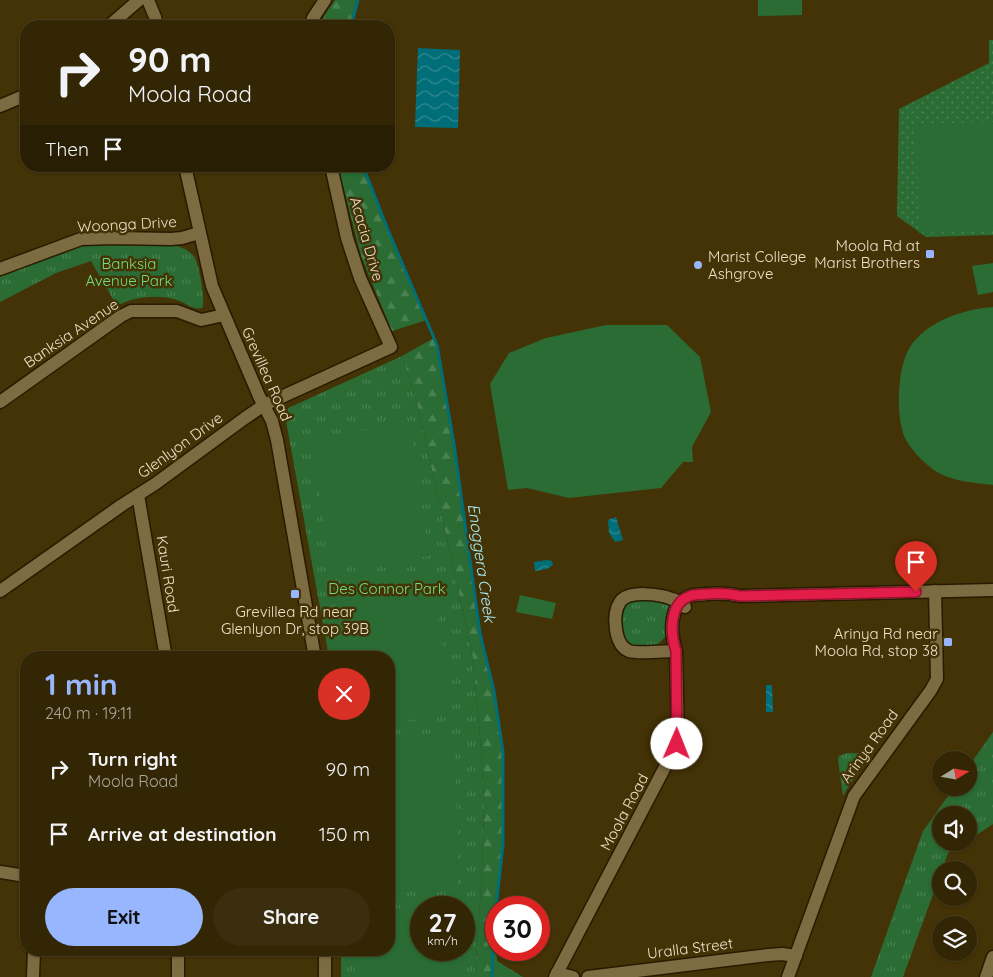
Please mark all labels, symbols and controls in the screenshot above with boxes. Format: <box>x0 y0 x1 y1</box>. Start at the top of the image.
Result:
text: 90 m <box>128 37 211 81</box>
icon: right <box>45 40 110 105</box>
text: Moola Road <box>128 80 252 108</box>
icon: arrive <box>99 135 127 163</box>
text: Then <box>45 137 89 161</box>
street label: Acacia Drive <box>346 195 388 283</box>
street label: Woonga Drive <box>77 212 177 236</box>
place label: Moola Rd at Marist Brothers <box>814 236 920 272</box>
place label: Marist College Ashgrove <box>708 247 806 283</box>
marker: Moola Rd at Marist Brothers <box>924 248 936 260</box>
park label: Banksia Avenue Park <box>85 254 173 290</box>
marker: Marist College Ashgrove <box>692 259 704 271</box>
street label: Banksia Avenue <box>20 294 122 372</box>
street label: Grevillea Road <box>238 324 296 424</box>
street label: Glenlyon Drive <box>134 408 226 482</box>
water label: Enoggera Creek <box>464 502 500 625</box>
street label: Kauri Road <box>153 534 183 614</box>
pin <box>895 541 937 592</box>
icon: arrive <box>902 548 930 576</box>
park label: Des Connor Park <box>328 579 446 598</box>
marker: Grevillea Rd near Glenlyon Dr, stop 39B <box>289 588 301 600</box>
place label: Grevillea Rd near Glenlyon Dr, stop 39B <box>221 602 369 638</box>
place label: Arinya Rd near Moola Rd, stop 38 <box>815 624 938 660</box>
marker: Arinya Rd near Moola Rd, stop 38 <box>942 636 954 648</box>
text: 1 min <box>45 665 118 703</box>
button: close <box>318 668 370 720</box>
text: 240 m · 19:11 <box>45 703 132 723</box>
street label: Arinya Road <box>836 706 902 786</box>
position arrow <box>650 717 702 769</box>
text: Turn right <box>88 747 177 771</box>
north arrow <box>932 751 978 796</box>
map controls <box>932 751 977 961</box>
icon: right <box>45 755 73 783</box>
text: 90 m <box>326 757 370 781</box>
street label: Moola Road <box>596 770 652 854</box>
text: Moola Road <box>88 771 178 791</box>
button: sound <box>932 806 977 851</box>
icon: arrive <box>45 820 73 848</box>
text: Arrive at destination <box>88 822 277 846</box>
text: 150 m <box>319 822 370 846</box>
button: search <box>932 861 977 906</box>
button: Exit <box>45 888 203 946</box>
button: Share <box>213 888 370 946</box>
speed limit sign: 30 <box>485 896 550 961</box>
text: 27 <box>429 907 456 938</box>
button: layers <box>932 916 977 961</box>
text: km/h <box>427 933 458 948</box>
street label: Uralla Street <box>646 933 734 963</box>

